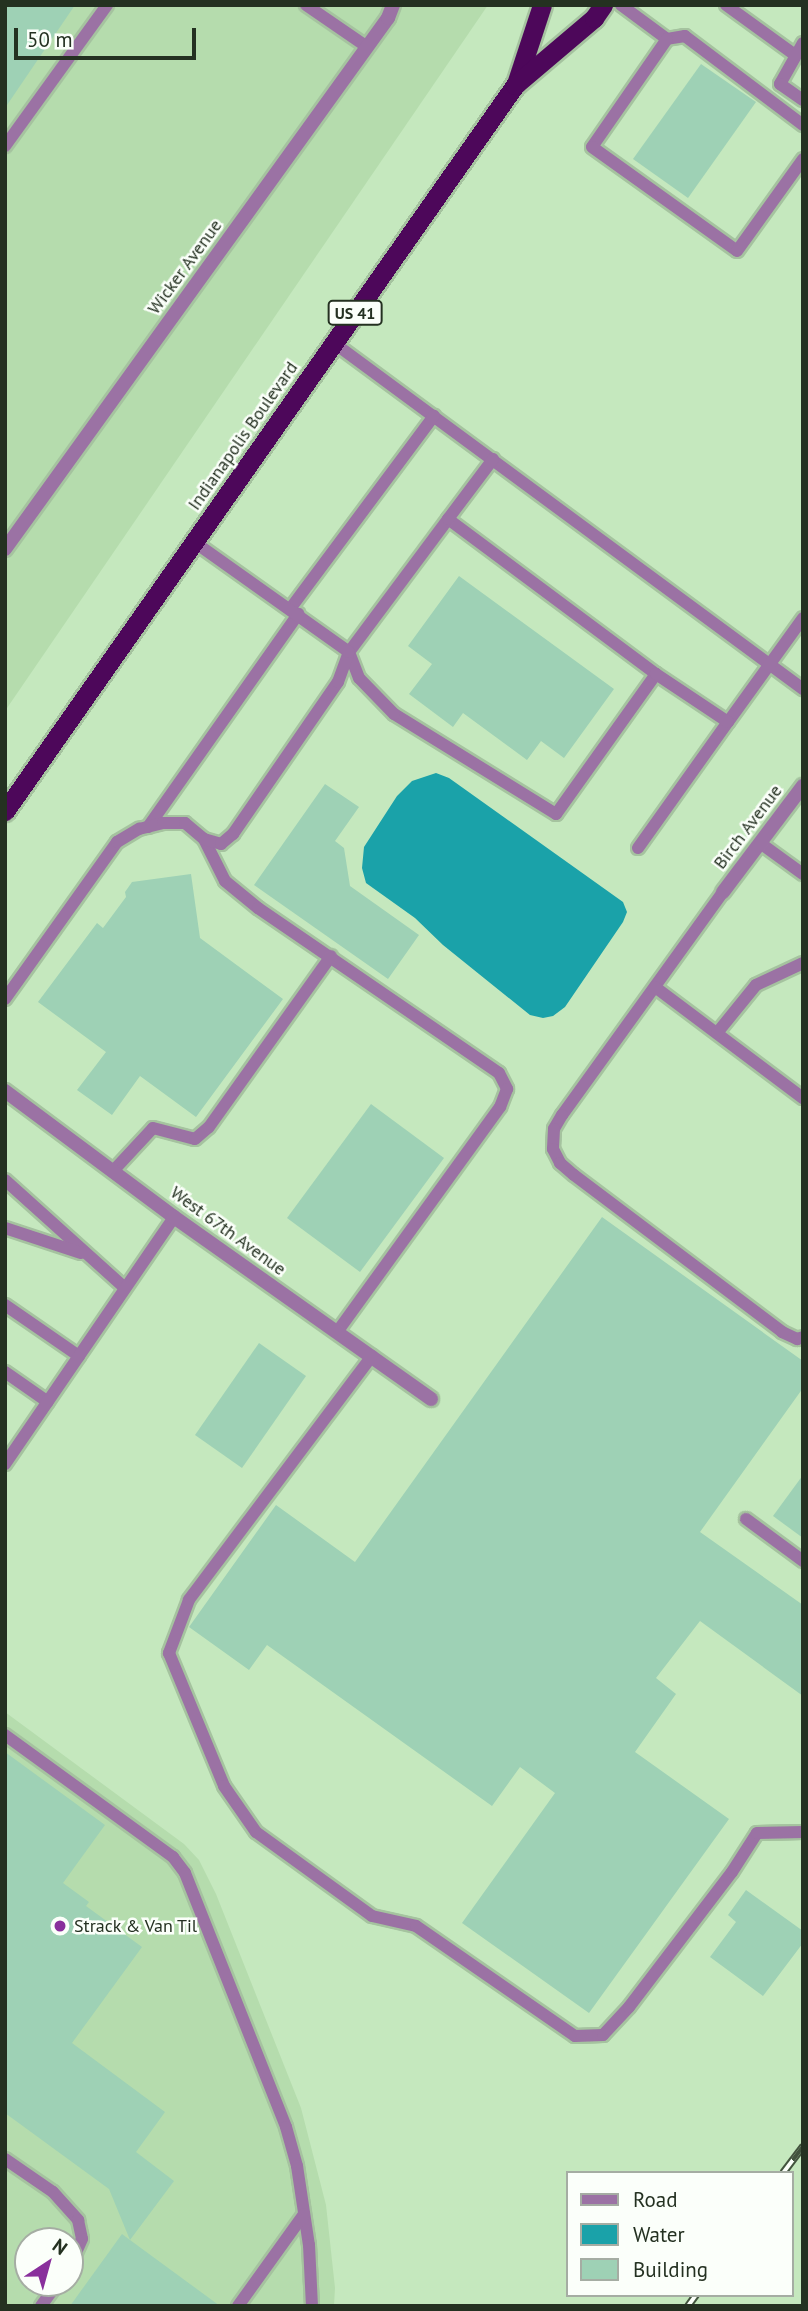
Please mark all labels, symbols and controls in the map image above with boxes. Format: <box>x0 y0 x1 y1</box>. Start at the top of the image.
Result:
scale bar <box>18 14 200 58</box>
text: 50 m <box>27 26 73 53</box>
street label: Wicker Avenue <box>143 215 227 319</box>
road number: US 41 <box>327 300 383 326</box>
street label: Indianapolis Boulevard <box>184 358 302 514</box>
street label: Birch Avenue <box>709 780 787 874</box>
street label: West 67th Avenue <box>166 1182 290 1280</box>
place label: Strack & Van Til <box>74 1915 199 1937</box>
marker: Strack & Van Til <box>52 1918 68 1934</box>
legend <box>566 2171 794 2297</box>
text: Road <box>633 2186 677 2213</box>
text: Water <box>633 2221 685 2248</box>
north arrow <box>14 2227 84 2297</box>
text: N <box>48 2233 72 2260</box>
text: Building <box>633 2256 708 2283</box>

